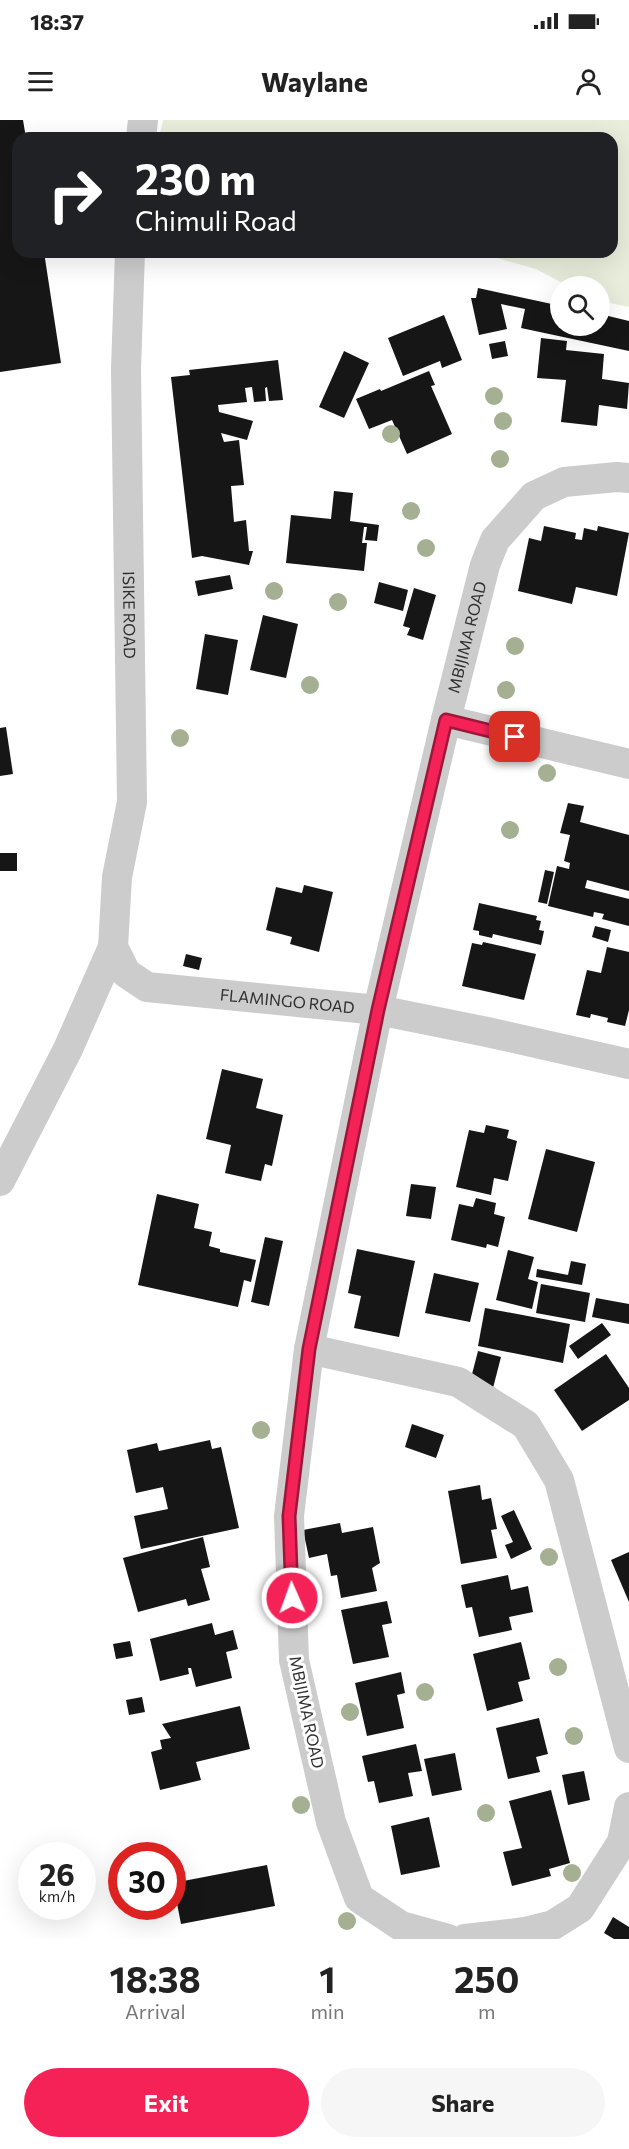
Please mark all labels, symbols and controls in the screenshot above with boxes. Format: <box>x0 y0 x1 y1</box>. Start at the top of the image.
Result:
text: 18:37 <box>30 8 84 35</box>
icon: menu <box>24 65 57 98</box>
text: Waylane <box>261 65 368 98</box>
icon: person <box>572 65 605 98</box>
text: 230 m <box>135 152 256 204</box>
icon: right <box>36 156 114 234</box>
text: Chimuli Road <box>135 204 297 237</box>
map controls <box>550 276 610 336</box>
button: search <box>550 276 610 336</box>
street label: ISIKE ROAD <box>120 571 140 659</box>
street label: MBIJIMA ROAD <box>443 579 490 695</box>
pin <box>489 711 540 762</box>
icon: arrive <box>498 720 531 753</box>
street label: FLAMINGO ROAD <box>219 984 356 1017</box>
position arrow <box>260 1566 324 1630</box>
street label: MBIJIMA ROAD <box>286 1654 329 1770</box>
speed limit sign: 30 <box>108 1842 186 1920</box>
text: 26 <box>39 1855 75 1892</box>
text: km/h <box>39 1887 75 1905</box>
text: 18:38 <box>110 1956 201 2000</box>
text: 1 <box>319 1956 336 2000</box>
text: 250 <box>454 1956 519 2000</box>
text: Arrival <box>125 1999 185 2023</box>
text: min <box>310 1999 344 2023</box>
text: m <box>478 1999 495 2023</box>
button: Exit <box>24 2068 309 2137</box>
button: Share <box>321 2068 605 2137</box>

